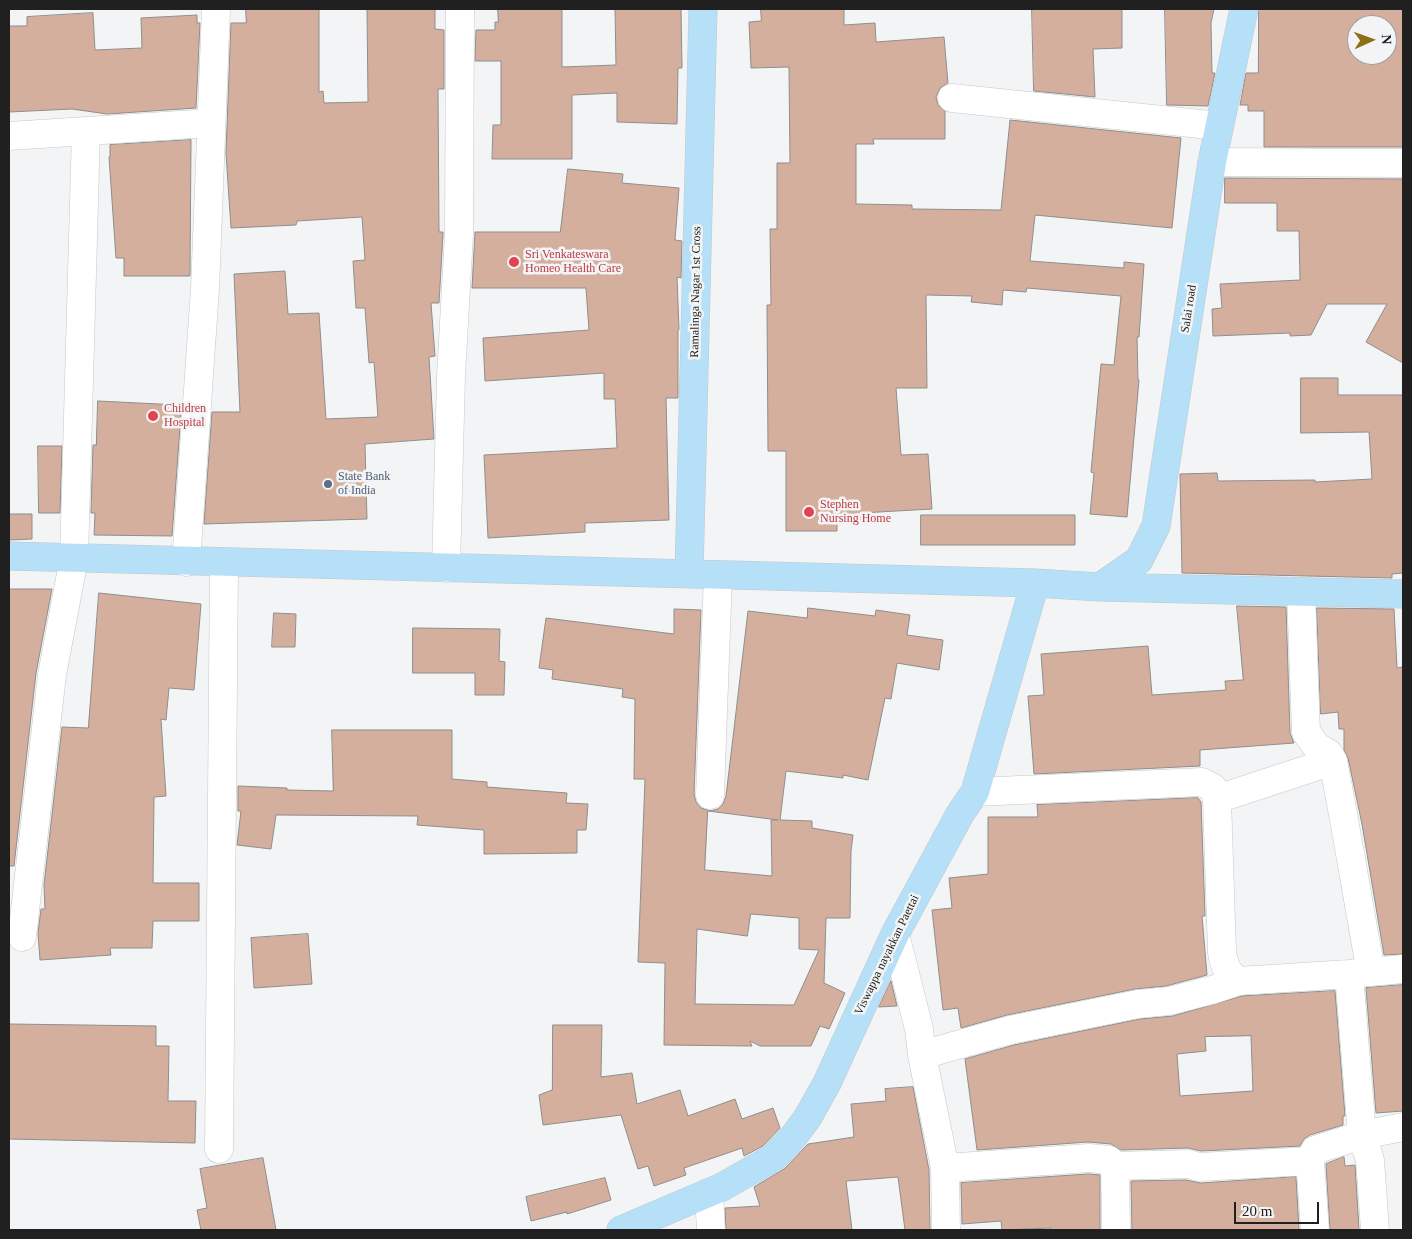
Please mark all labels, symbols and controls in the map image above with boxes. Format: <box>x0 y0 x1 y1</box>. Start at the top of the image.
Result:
north arrow <box>1347 15 1397 65</box>
text: N <box>1379 34 1394 45</box>
street label: Ramalinga Nagar 1st Cross <box>688 226 704 358</box>
place label: Sri Venkateswara Homeo Health Care <box>525 248 621 276</box>
marker: Sri Venkateswara Homeo Health Care <box>507 255 521 269</box>
street label: Salai road <box>1178 284 1200 334</box>
place label: Children Hospital <box>164 402 206 430</box>
marker: Children Hospital <box>146 409 160 423</box>
place label: State Bank of India <box>338 470 390 498</box>
marker: State Bank of India <box>322 478 334 490</box>
place label: Stephen Nursing Home <box>820 498 891 526</box>
marker: Stephen Nursing Home <box>802 505 816 519</box>
street label: Viswappa nayakkan Paettai <box>852 893 922 1017</box>
scale bar <box>1237 1192 1322 1224</box>
text: 20 m <box>1242 1203 1272 1219</box>

